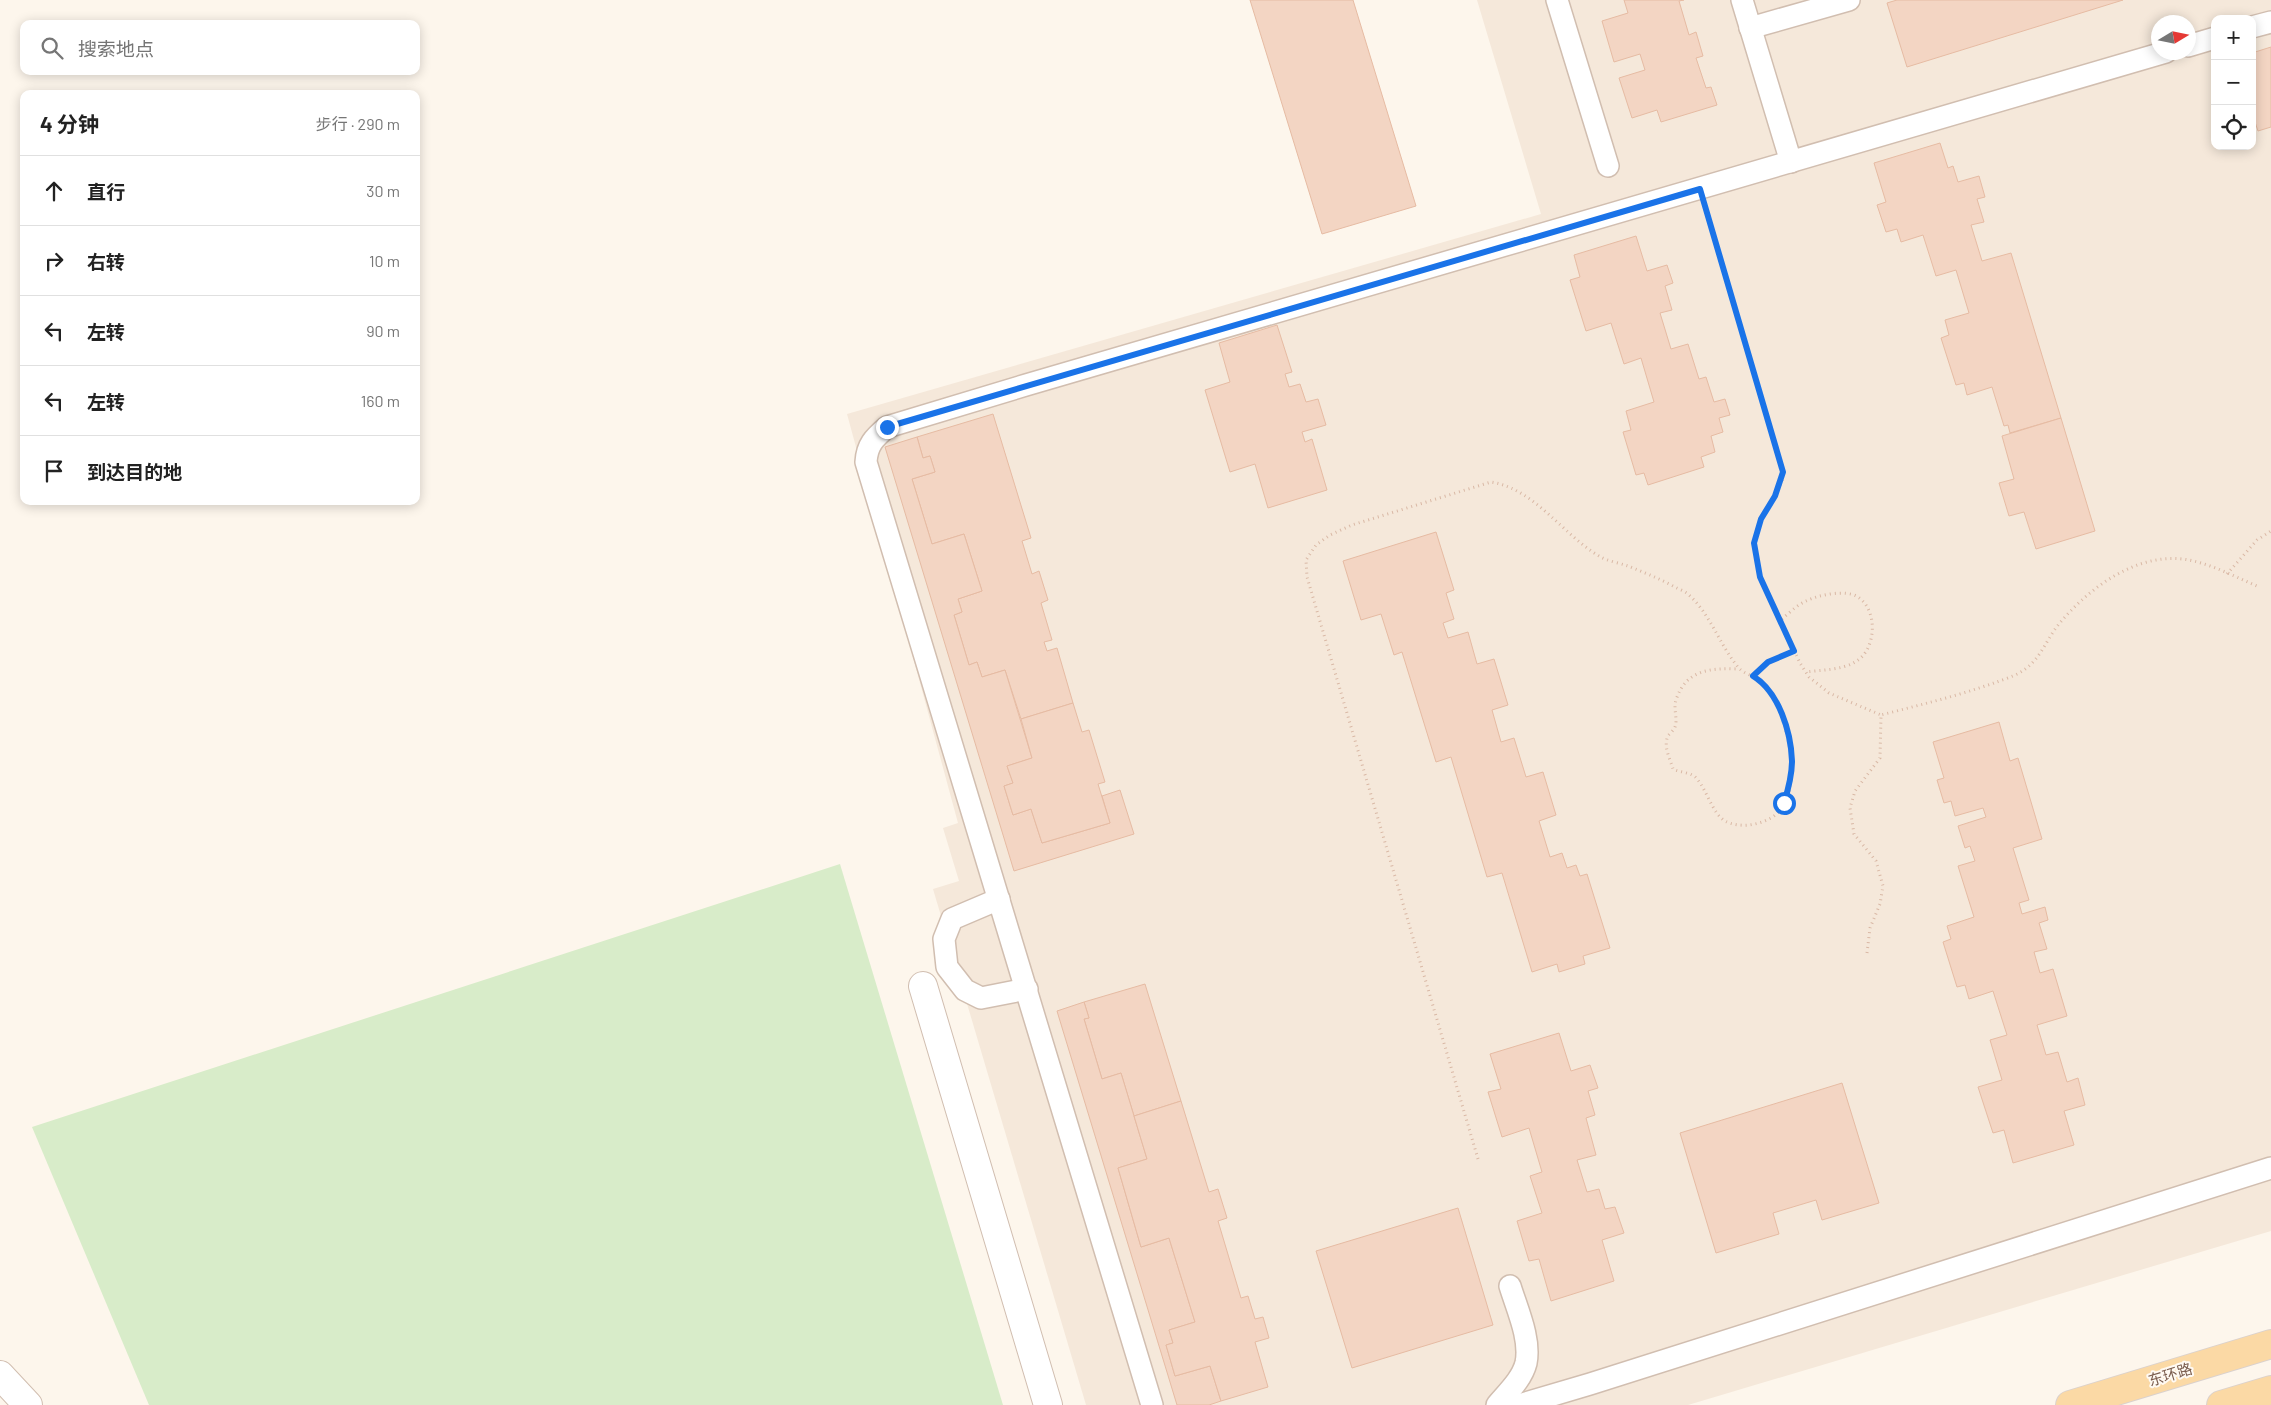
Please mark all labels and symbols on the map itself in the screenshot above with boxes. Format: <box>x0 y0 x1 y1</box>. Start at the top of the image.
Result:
north arrow <box>2151 15 2196 60</box>
route end <box>876 416 899 439</box>
route start <box>1773 792 1796 815</box>
street label: 东环路 <box>2146 1359 2194 1389</box>

